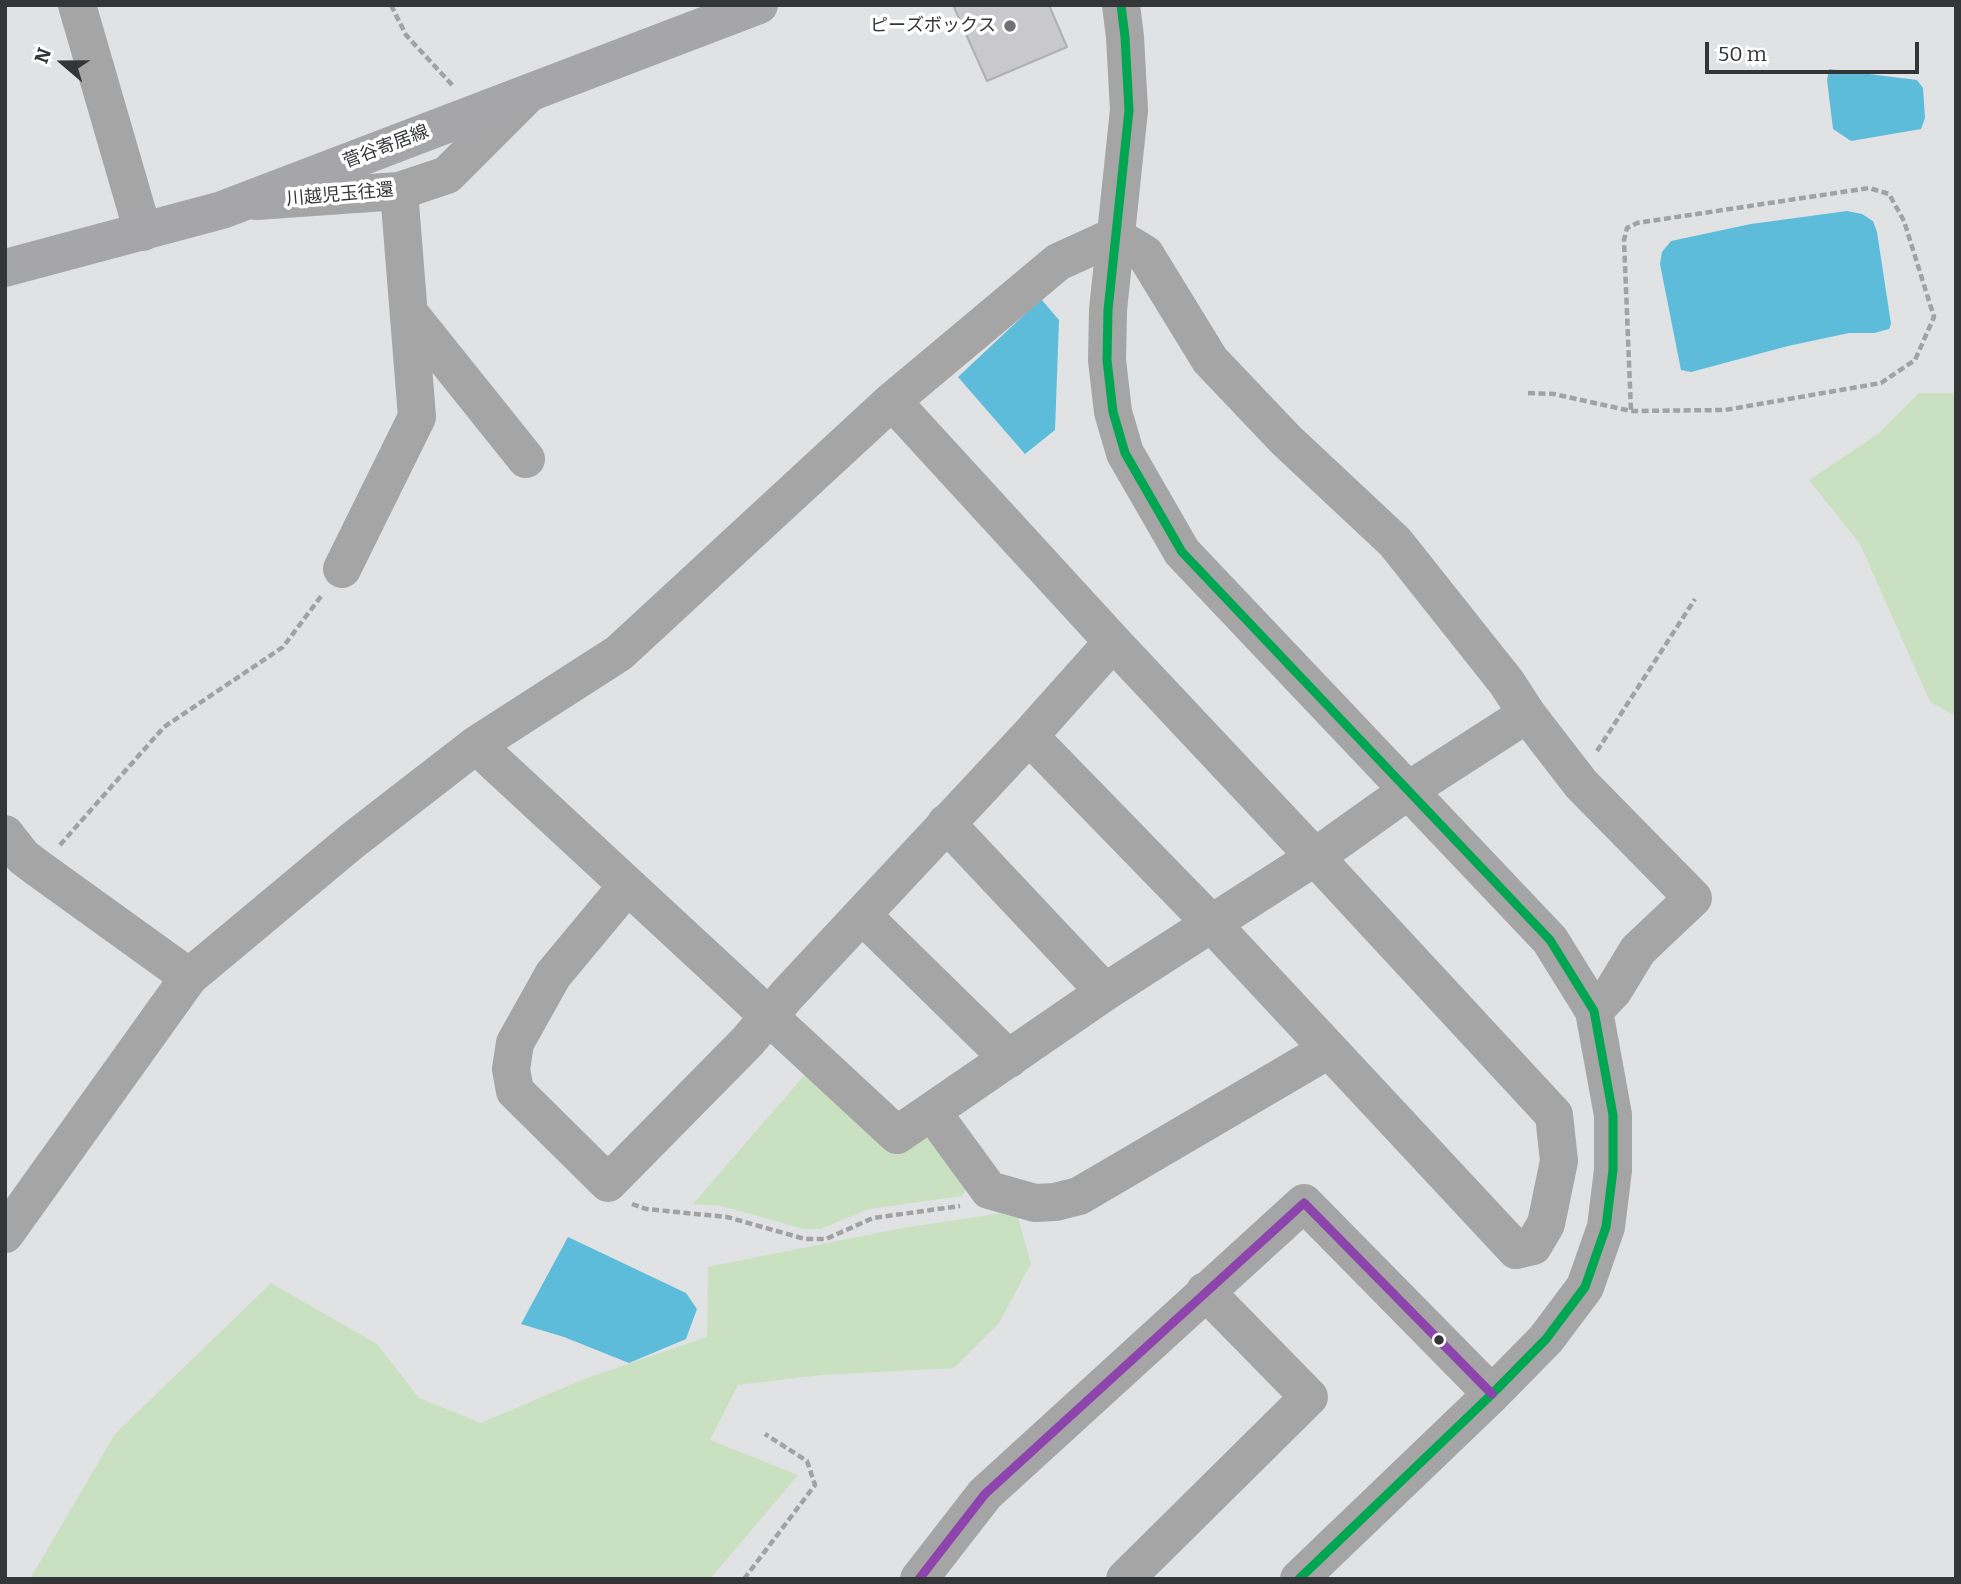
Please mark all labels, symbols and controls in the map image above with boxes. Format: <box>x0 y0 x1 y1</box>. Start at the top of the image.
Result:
place label: ピーズボックス <box>870 15 996 37</box>
marker: ピーズボックス <box>1002 18 1018 34</box>
north arrow <box>28 28 98 98</box>
scale bar <box>1709 28 1923 72</box>
text: 50 m <box>1718 41 1767 67</box>
text: N <box>29 45 56 66</box>
street label: 菅谷寄居線 <box>340 121 432 173</box>
street label: 川越児玉往還 <box>285 180 395 210</box>
unlabelled marker <box>1432 1333 1446 1347</box>

